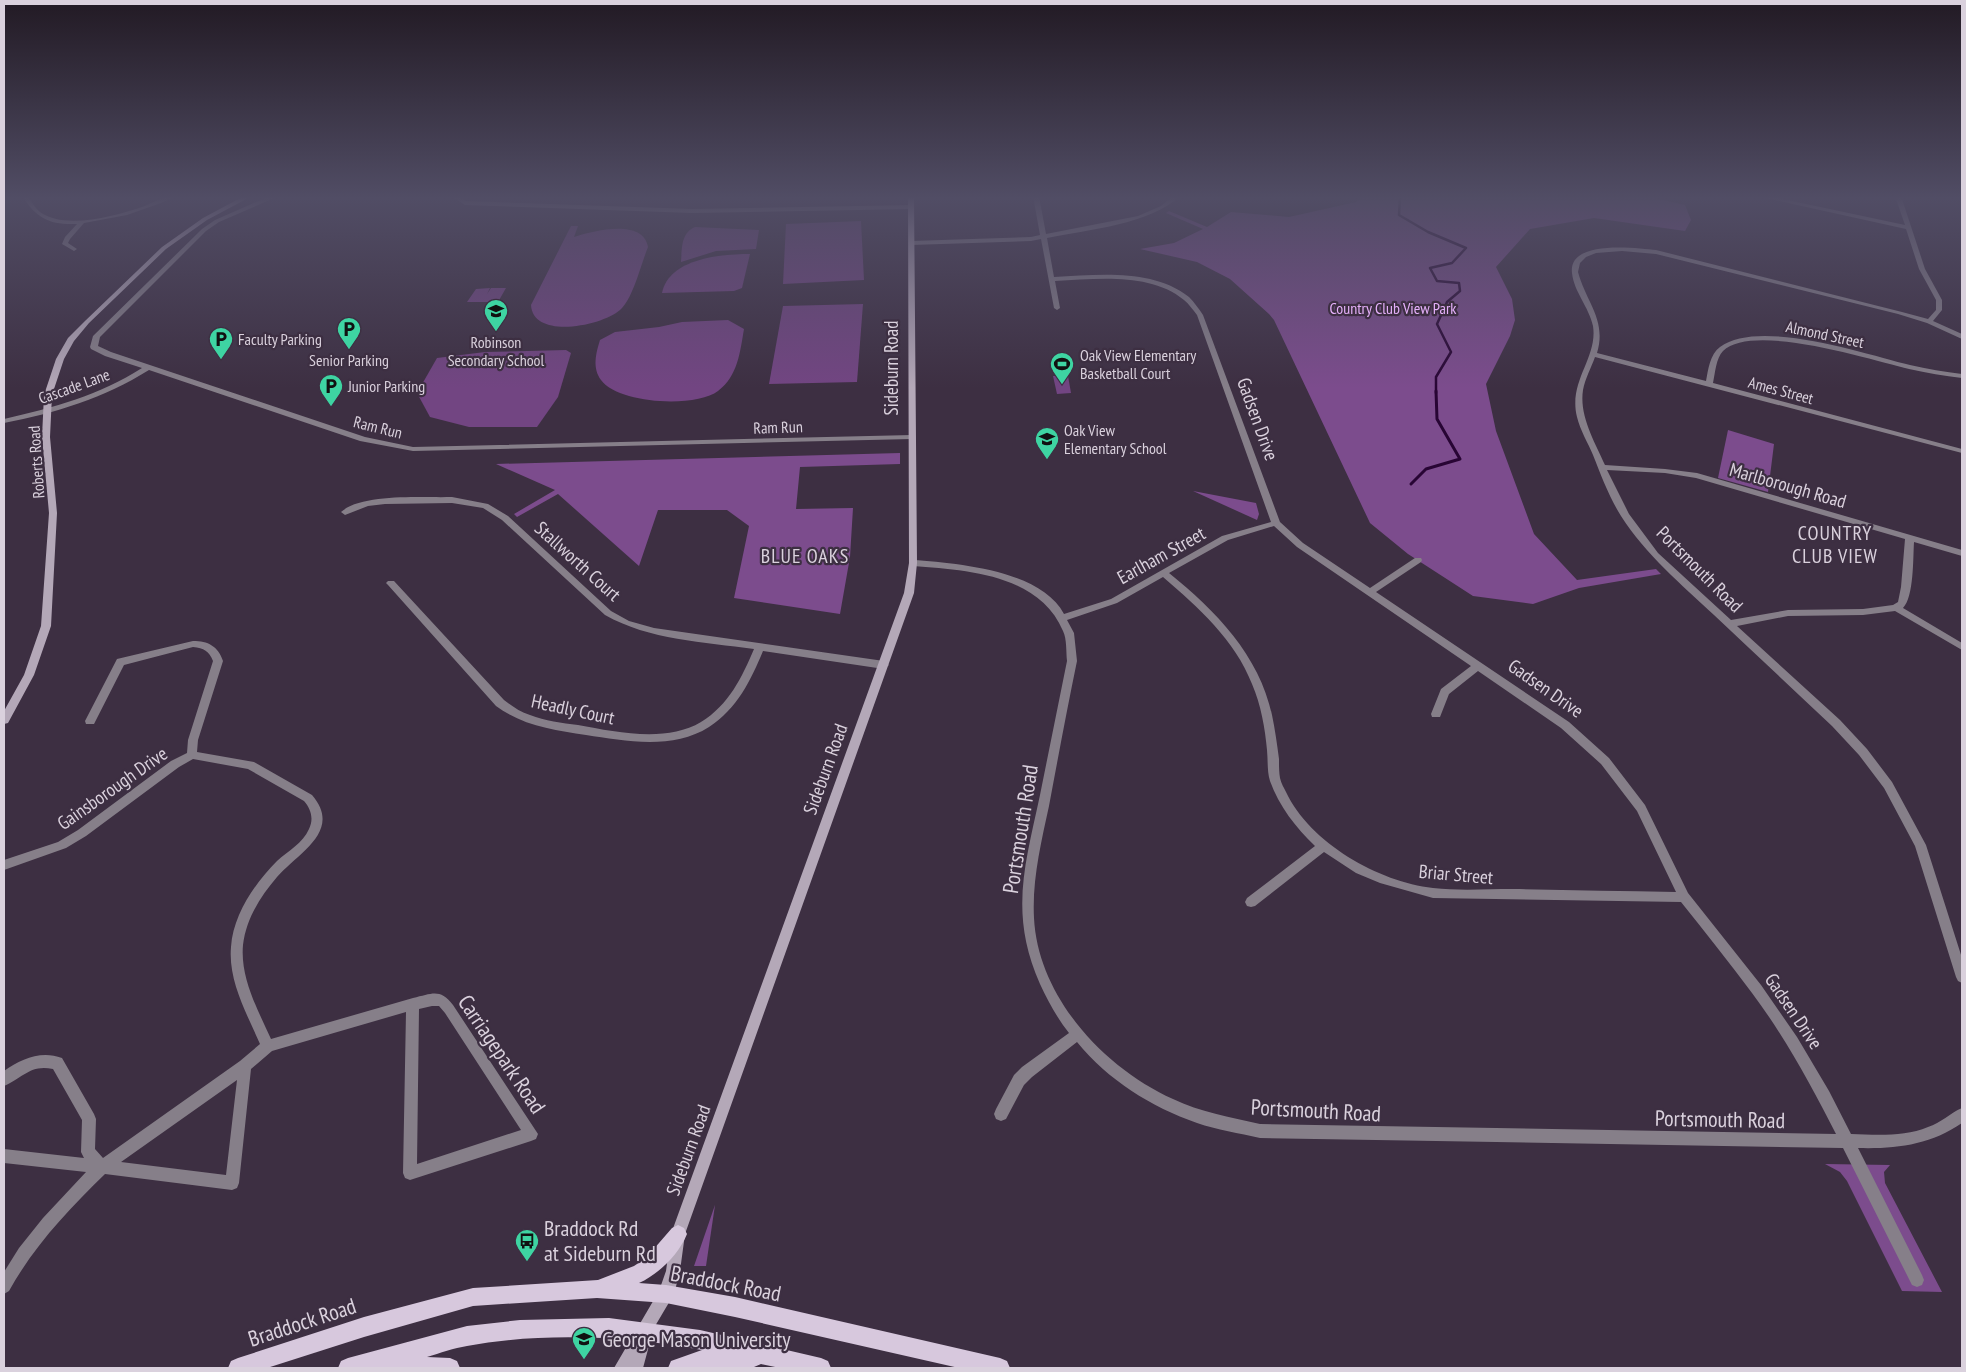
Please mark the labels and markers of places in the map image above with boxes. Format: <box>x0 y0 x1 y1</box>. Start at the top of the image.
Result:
school or university icon: Robinson Secondary School <box>483 298 509 332</box>
parking icon: Senior Parking <box>336 316 362 350</box>
parking icon: Faculty Parking <box>208 326 234 360</box>
place label: Faculty Parking <box>238 329 322 349</box>
place label: Robinson Secondary School <box>448 332 545 370</box>
place label: Oak View Elementary Basketball Court <box>1080 345 1196 383</box>
place label: Senior Parking <box>309 350 389 370</box>
sports icon: Oak View Elementary Basketball Court <box>1049 351 1075 385</box>
parking icon: Junior Parking <box>318 373 344 407</box>
place label: Junior Parking <box>347 376 425 396</box>
place label: Oak View Elementary School <box>1064 420 1167 458</box>
school or university icon: Oak View Elementary School <box>1034 426 1060 460</box>
place label: Braddock Rd at Sideburn Rd <box>544 1214 656 1267</box>
bus stop icon: Braddock Rd at Sideburn Rd <box>514 1228 540 1262</box>
place label: George Mason University <box>602 1325 791 1353</box>
school or university icon: George Mason University <box>571 1326 597 1360</box>

